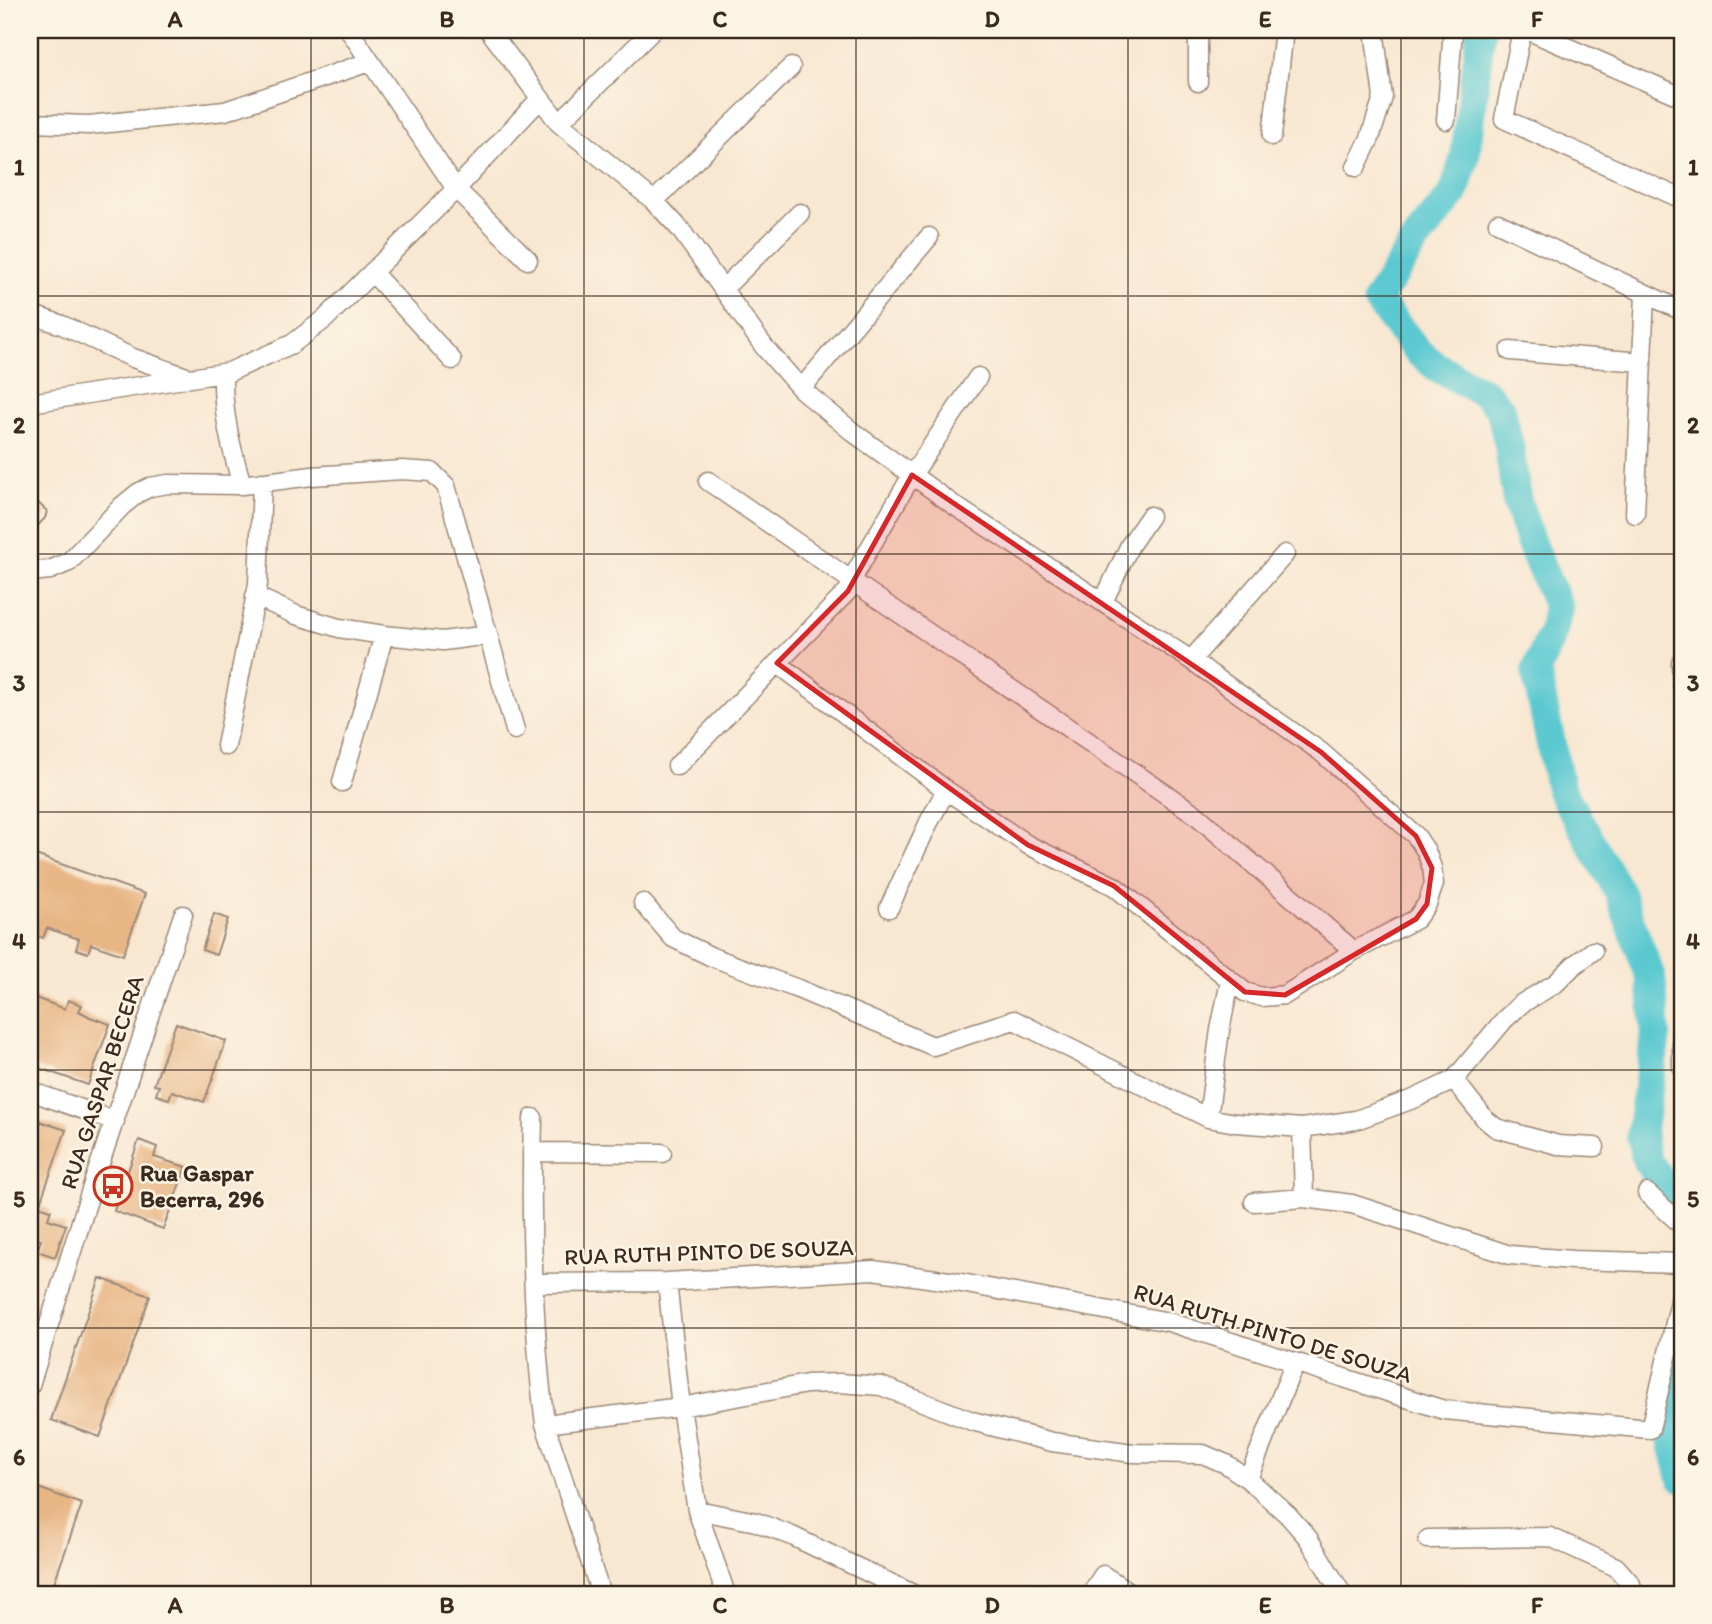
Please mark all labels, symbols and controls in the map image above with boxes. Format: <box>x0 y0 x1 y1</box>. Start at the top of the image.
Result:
text: A <box>167 5 183 33</box>
text: B <box>440 5 455 33</box>
text: C <box>713 5 728 33</box>
text: D <box>984 5 1000 33</box>
text: E <box>1259 5 1272 33</box>
text: F <box>1531 5 1544 33</box>
text: 1 <box>14 153 25 181</box>
text: 1 <box>1688 153 1699 181</box>
text: 2 <box>13 411 26 439</box>
text: 2 <box>1687 411 1700 439</box>
text: 3 <box>13 669 26 697</box>
text: 3 <box>1687 669 1700 697</box>
text: 4 <box>12 927 26 955</box>
text: 4 <box>1686 927 1700 955</box>
street label: RUA GASPAR BECERA <box>54 971 150 1193</box>
place label: Rua Gaspar Becerra, 296 <box>140 1159 264 1213</box>
bus stop icon: Rua Gaspar Becerra, 296 <box>92 1165 134 1207</box>
text: 5 <box>13 1185 25 1213</box>
text: 5 <box>1687 1185 1699 1213</box>
street label: RUA RUTH PINTO DE SOUZA <box>564 1233 854 1271</box>
street label: RUA RUTH PINTO DE SOUZA <box>1130 1277 1416 1389</box>
text: 6 <box>13 1443 25 1471</box>
text: 6 <box>1687 1443 1699 1471</box>
text: A <box>167 1591 183 1619</box>
text: B <box>440 1591 455 1619</box>
text: C <box>713 1591 728 1619</box>
text: D <box>984 1591 1000 1619</box>
text: E <box>1259 1591 1272 1619</box>
text: F <box>1531 1591 1544 1619</box>

